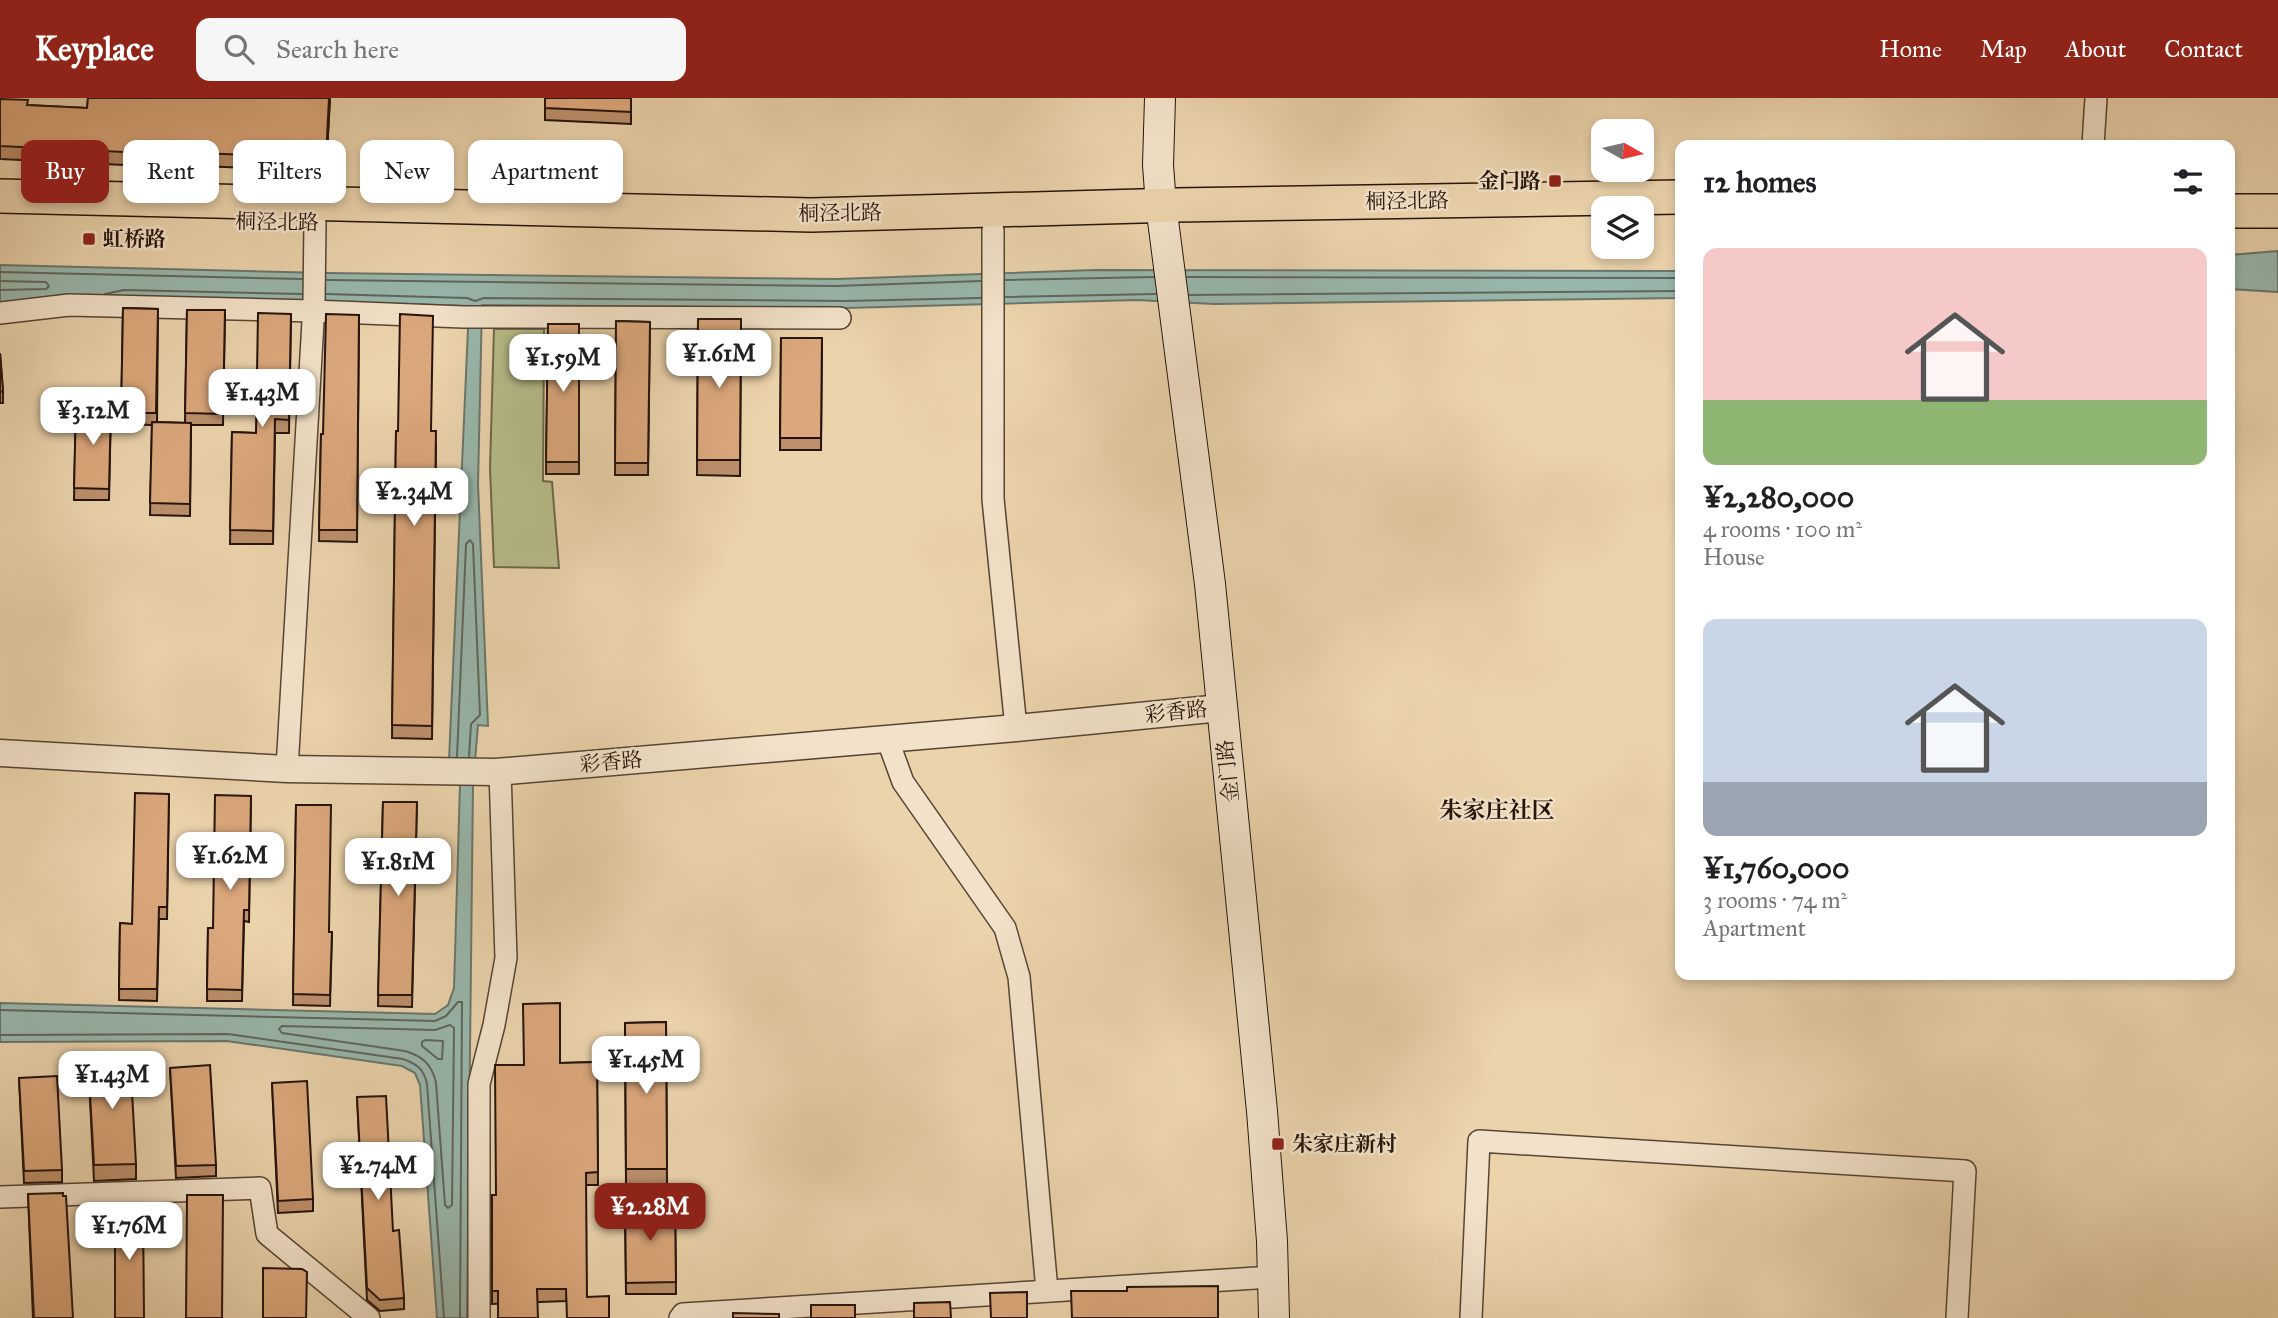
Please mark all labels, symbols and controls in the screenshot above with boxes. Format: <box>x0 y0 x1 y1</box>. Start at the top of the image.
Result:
search box <box>196 18 686 81</box>
text: Keyplace <box>35 29 154 69</box>
icon: search <box>220 30 258 68</box>
text: Search here <box>276 33 399 65</box>
text: Home <box>1879 34 1942 64</box>
text: Map <box>1980 34 2027 64</box>
text: About <box>2065 34 2126 64</box>
text: Contact <box>2164 34 2243 64</box>
north arrow <box>1591 119 1654 182</box>
map controls <box>1591 119 1654 259</box>
chip: Buy <box>21 140 109 203</box>
chip: Rent <box>123 140 219 203</box>
chip: Filters <box>233 140 346 203</box>
chip: New <box>360 140 454 203</box>
chip: Apartment <box>468 140 623 203</box>
icon: filters <box>2169 163 2207 201</box>
text: 12 homes <box>1703 164 1816 200</box>
place label: 金门路 <box>1478 168 1541 194</box>
marker: 金门路 <box>1547 173 1563 189</box>
street label: 桐泾北路 <box>1365 187 1449 215</box>
button: layers <box>1591 196 1654 259</box>
street label: 桐泾北路 <box>798 199 882 227</box>
street label: 桐泾北路 <box>235 208 319 236</box>
place label: 虹桥路 <box>103 226 166 252</box>
marker: 虹桥路 <box>81 231 97 247</box>
icon: home <box>1892 294 2018 420</box>
pin: ¥1.61M <box>662 330 776 390</box>
pin: ¥1.59M <box>506 334 620 394</box>
text: ¥1.61M <box>682 339 756 367</box>
text: ¥1.59M <box>525 343 601 371</box>
pin: ¥1.43M <box>205 370 319 429</box>
text: ¥1.43M <box>225 378 299 406</box>
pin: ¥3.12M <box>36 388 150 447</box>
text: ¥3.12M <box>56 396 130 424</box>
pin: ¥2.34M <box>357 468 471 528</box>
text: ¥2.34M <box>375 477 453 505</box>
text: ¥2,280,000 <box>1703 479 1854 515</box>
text: 4 rooms · 100 m² <box>1703 515 1862 543</box>
text: House <box>1703 543 1765 571</box>
icon: home <box>1892 665 2018 791</box>
street label: 彩香路 <box>1143 696 1209 728</box>
street label: 金门路 <box>1212 738 1244 804</box>
street label: 彩香路 <box>578 746 644 778</box>
district label: 朱家庄社区 <box>1440 796 1555 824</box>
pin: ¥1.62M <box>173 832 287 892</box>
pin: ¥1.81M <box>341 838 455 898</box>
text: ¥1.62M <box>192 841 268 869</box>
text: ¥1.81M <box>361 847 435 875</box>
text: ¥1,760,000 <box>1703 850 1849 886</box>
text: 3 rooms · 74 m² <box>1703 886 1847 914</box>
text: Apartment <box>1703 914 1806 942</box>
pin: ¥1.45M <box>589 1037 703 1096</box>
text: ¥1.45M <box>608 1045 684 1073</box>
pin: ¥1.43M <box>55 1052 169 1111</box>
text: ¥1.43M <box>75 1060 149 1088</box>
place label: 朱家庄新村 <box>1292 1131 1397 1157</box>
marker: 朱家庄新村 <box>1270 1136 1286 1152</box>
pin: ¥2.74M <box>321 1142 435 1202</box>
text: ¥2.74M <box>339 1151 417 1179</box>
pin: ¥2.28M <box>593 1184 707 1243</box>
text: ¥2.28M <box>611 1192 689 1220</box>
pin: ¥1.76M <box>72 1202 186 1262</box>
text: ¥1.76M <box>91 1211 167 1239</box>

